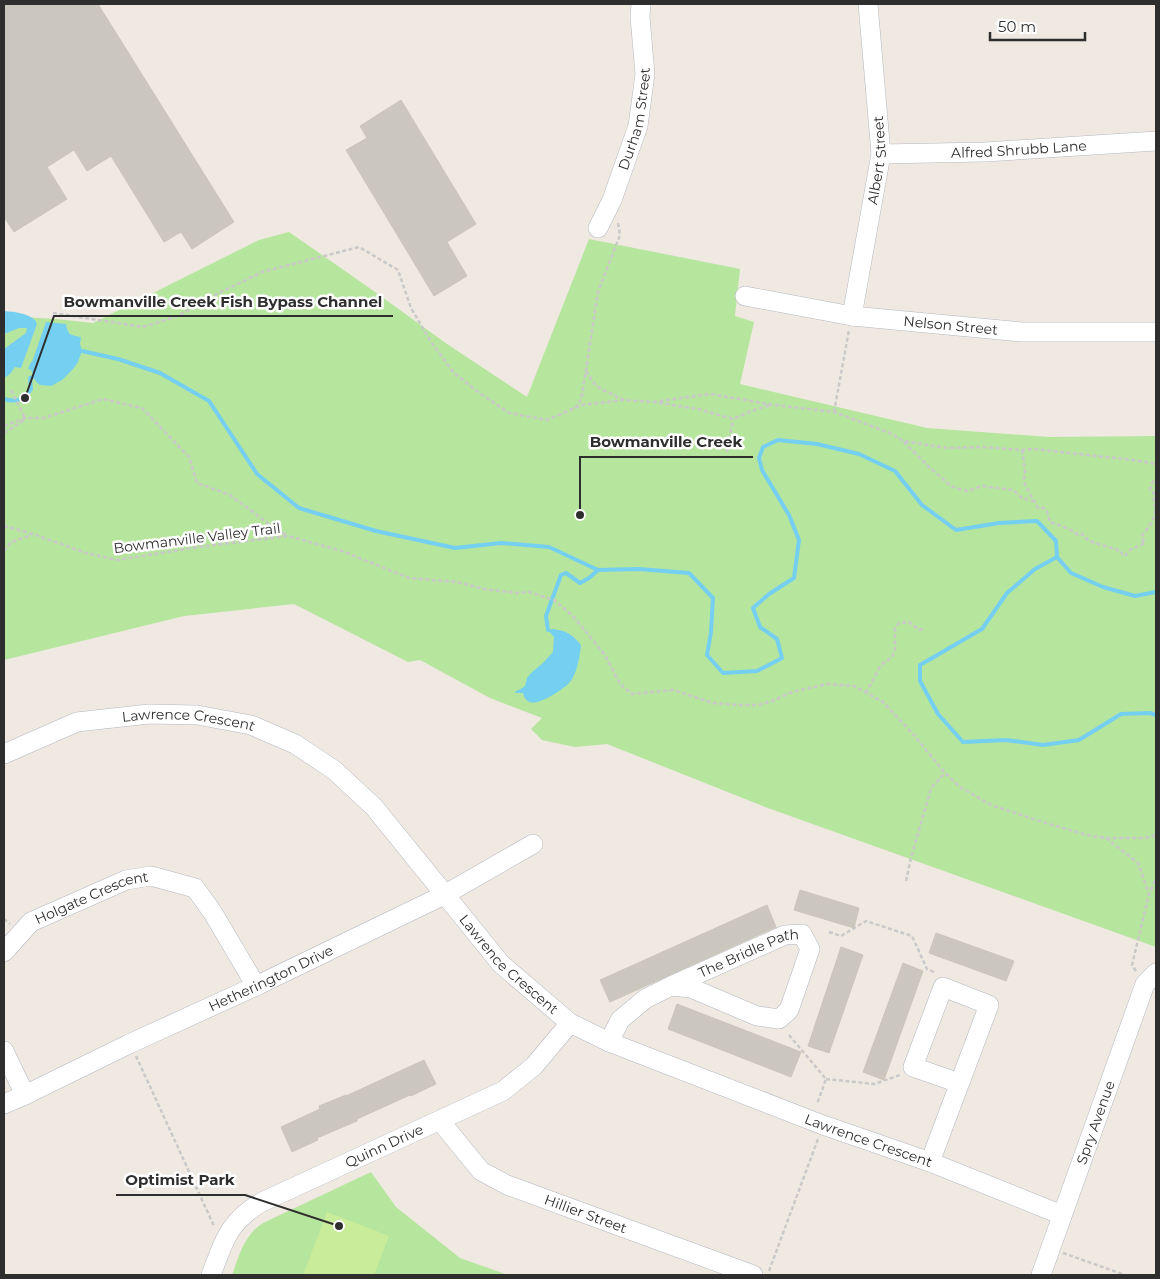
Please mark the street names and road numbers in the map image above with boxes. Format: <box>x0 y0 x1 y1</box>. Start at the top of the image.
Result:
street label: Durham Street <box>614 67 654 173</box>
street label: Albert Street <box>863 115 890 206</box>
street label: Alfred Shrubb Lane <box>951 136 1087 162</box>
street label: Nelson Street <box>903 312 999 339</box>
street label: Bowmanville Valley Trail <box>113 519 281 557</box>
street label: Lawrence Crescent <box>121 705 258 735</box>
street label: Holgate Crescent <box>32 868 150 928</box>
street label: Lawrence Crescent <box>455 911 562 1018</box>
street label: The Bridle Path <box>695 925 799 982</box>
street label: Hetherington Drive <box>206 941 336 1015</box>
street label: Spry Avenue <box>1072 1078 1119 1167</box>
street label: Lawrence Crescent <box>802 1110 935 1171</box>
street label: Quinn Drive <box>342 1120 426 1172</box>
street label: Hillier Street <box>542 1190 630 1237</box>

